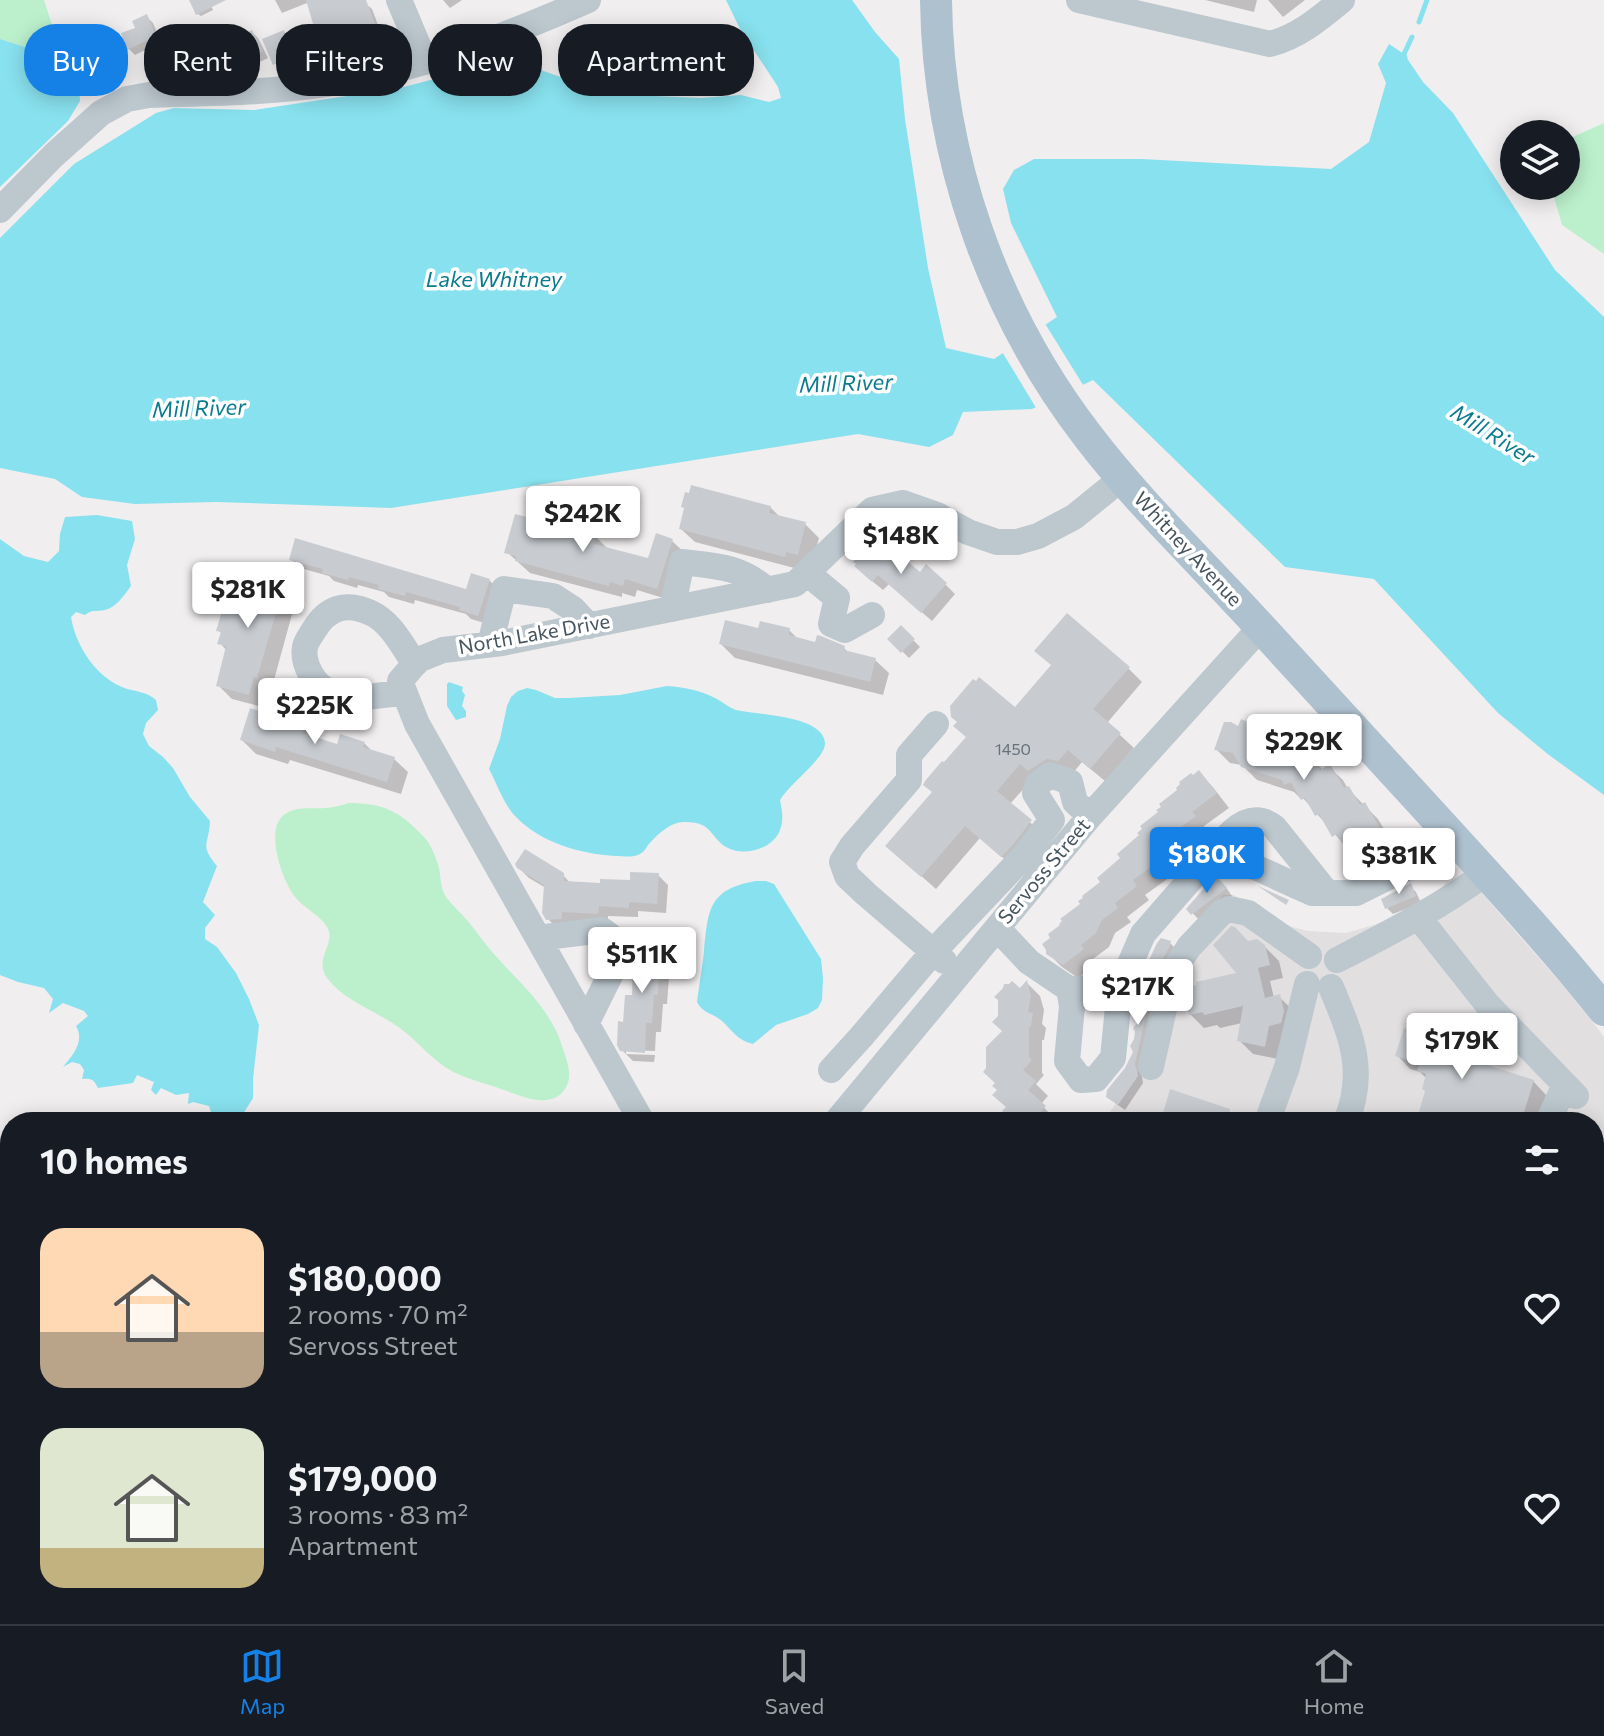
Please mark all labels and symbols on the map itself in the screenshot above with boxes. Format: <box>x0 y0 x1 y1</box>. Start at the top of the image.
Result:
water label: Lake Whitney <box>426 265 563 292</box>
water label: Mill River <box>799 367 895 398</box>
water label: Mill River <box>152 392 248 423</box>
water label: Mill River <box>1446 397 1541 471</box>
pin: $242K <box>527 486 639 554</box>
street label: Whitney Avenue <box>1130 486 1248 611</box>
pin: $148K <box>845 508 957 576</box>
pin: $281K <box>192 562 304 630</box>
street label: North Lake Drive <box>456 608 612 658</box>
pin: $225K <box>259 678 371 746</box>
pin: $229K <box>1248 714 1360 782</box>
house number: 1450 <box>995 739 1031 758</box>
street label: Servoss Street <box>992 813 1094 928</box>
pin: $180K <box>1151 827 1263 895</box>
pin: $381K <box>1343 828 1455 896</box>
pin: $511K <box>586 927 698 995</box>
pin: $217K <box>1082 959 1194 1027</box>
pin: $179K <box>1406 1013 1518 1081</box>

